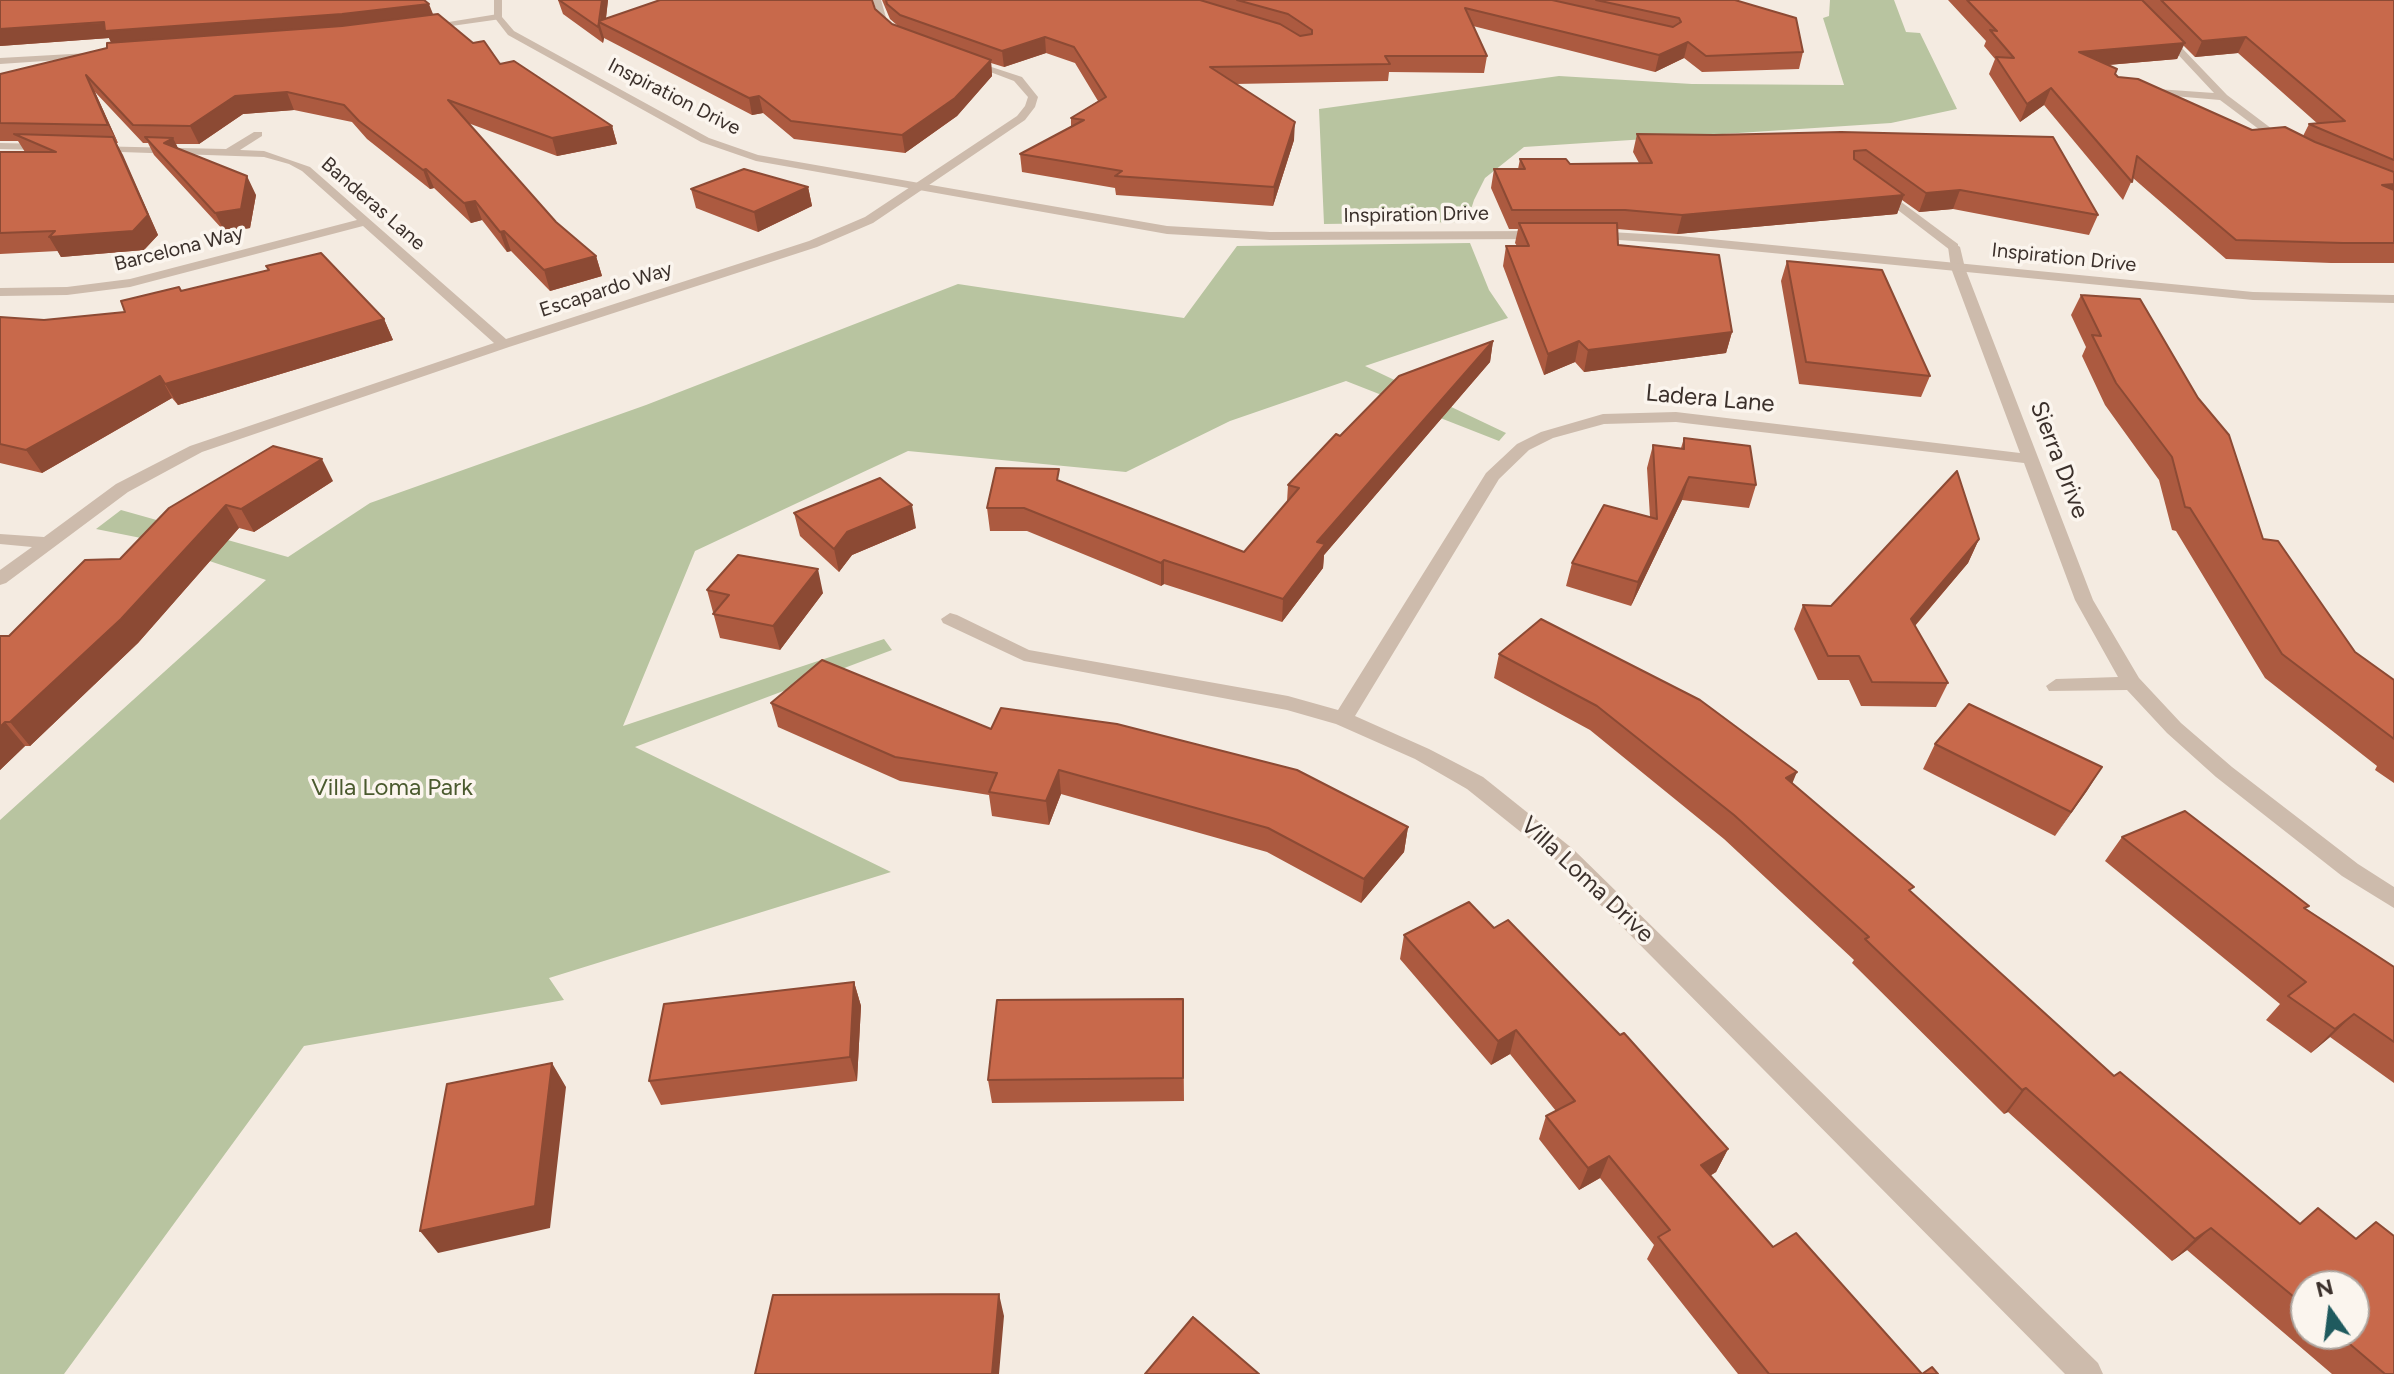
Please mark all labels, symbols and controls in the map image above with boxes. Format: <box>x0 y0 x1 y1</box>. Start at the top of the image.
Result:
street label: Inspiration Drive <box>604 53 744 141</box>
street label: Banderas Lane <box>316 152 430 256</box>
street label: Inspiration Drive <box>1343 202 1489 228</box>
street label: Barcelona Way <box>112 221 246 277</box>
street label: Inspiration Drive <box>1990 238 2138 278</box>
street label: Escapardo Way <box>537 257 675 323</box>
street label: Ladera Lane <box>1644 379 1776 419</box>
street label: Sierra Drive <box>2023 397 2095 523</box>
park label: Villa Loma Park <box>311 774 473 802</box>
street label: Villa Loma Drive <box>1514 811 1660 949</box>
north arrow <box>2290 1270 2370 1350</box>
text: N <box>2313 1273 2336 1303</box>

